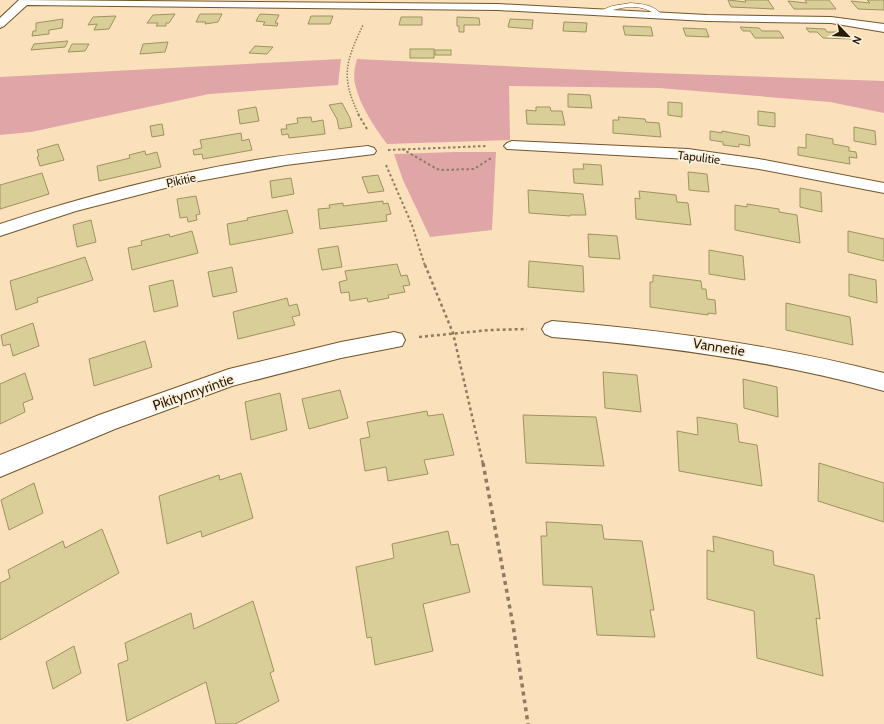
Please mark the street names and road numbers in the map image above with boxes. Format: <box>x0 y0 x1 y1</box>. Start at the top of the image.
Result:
street label: Tapulitie <box>677 147 721 167</box>
street label: Pikitie <box>165 170 197 190</box>
street label: Vannetie <box>692 334 746 360</box>
street label: Pikitynnyrintie <box>150 370 236 414</box>

